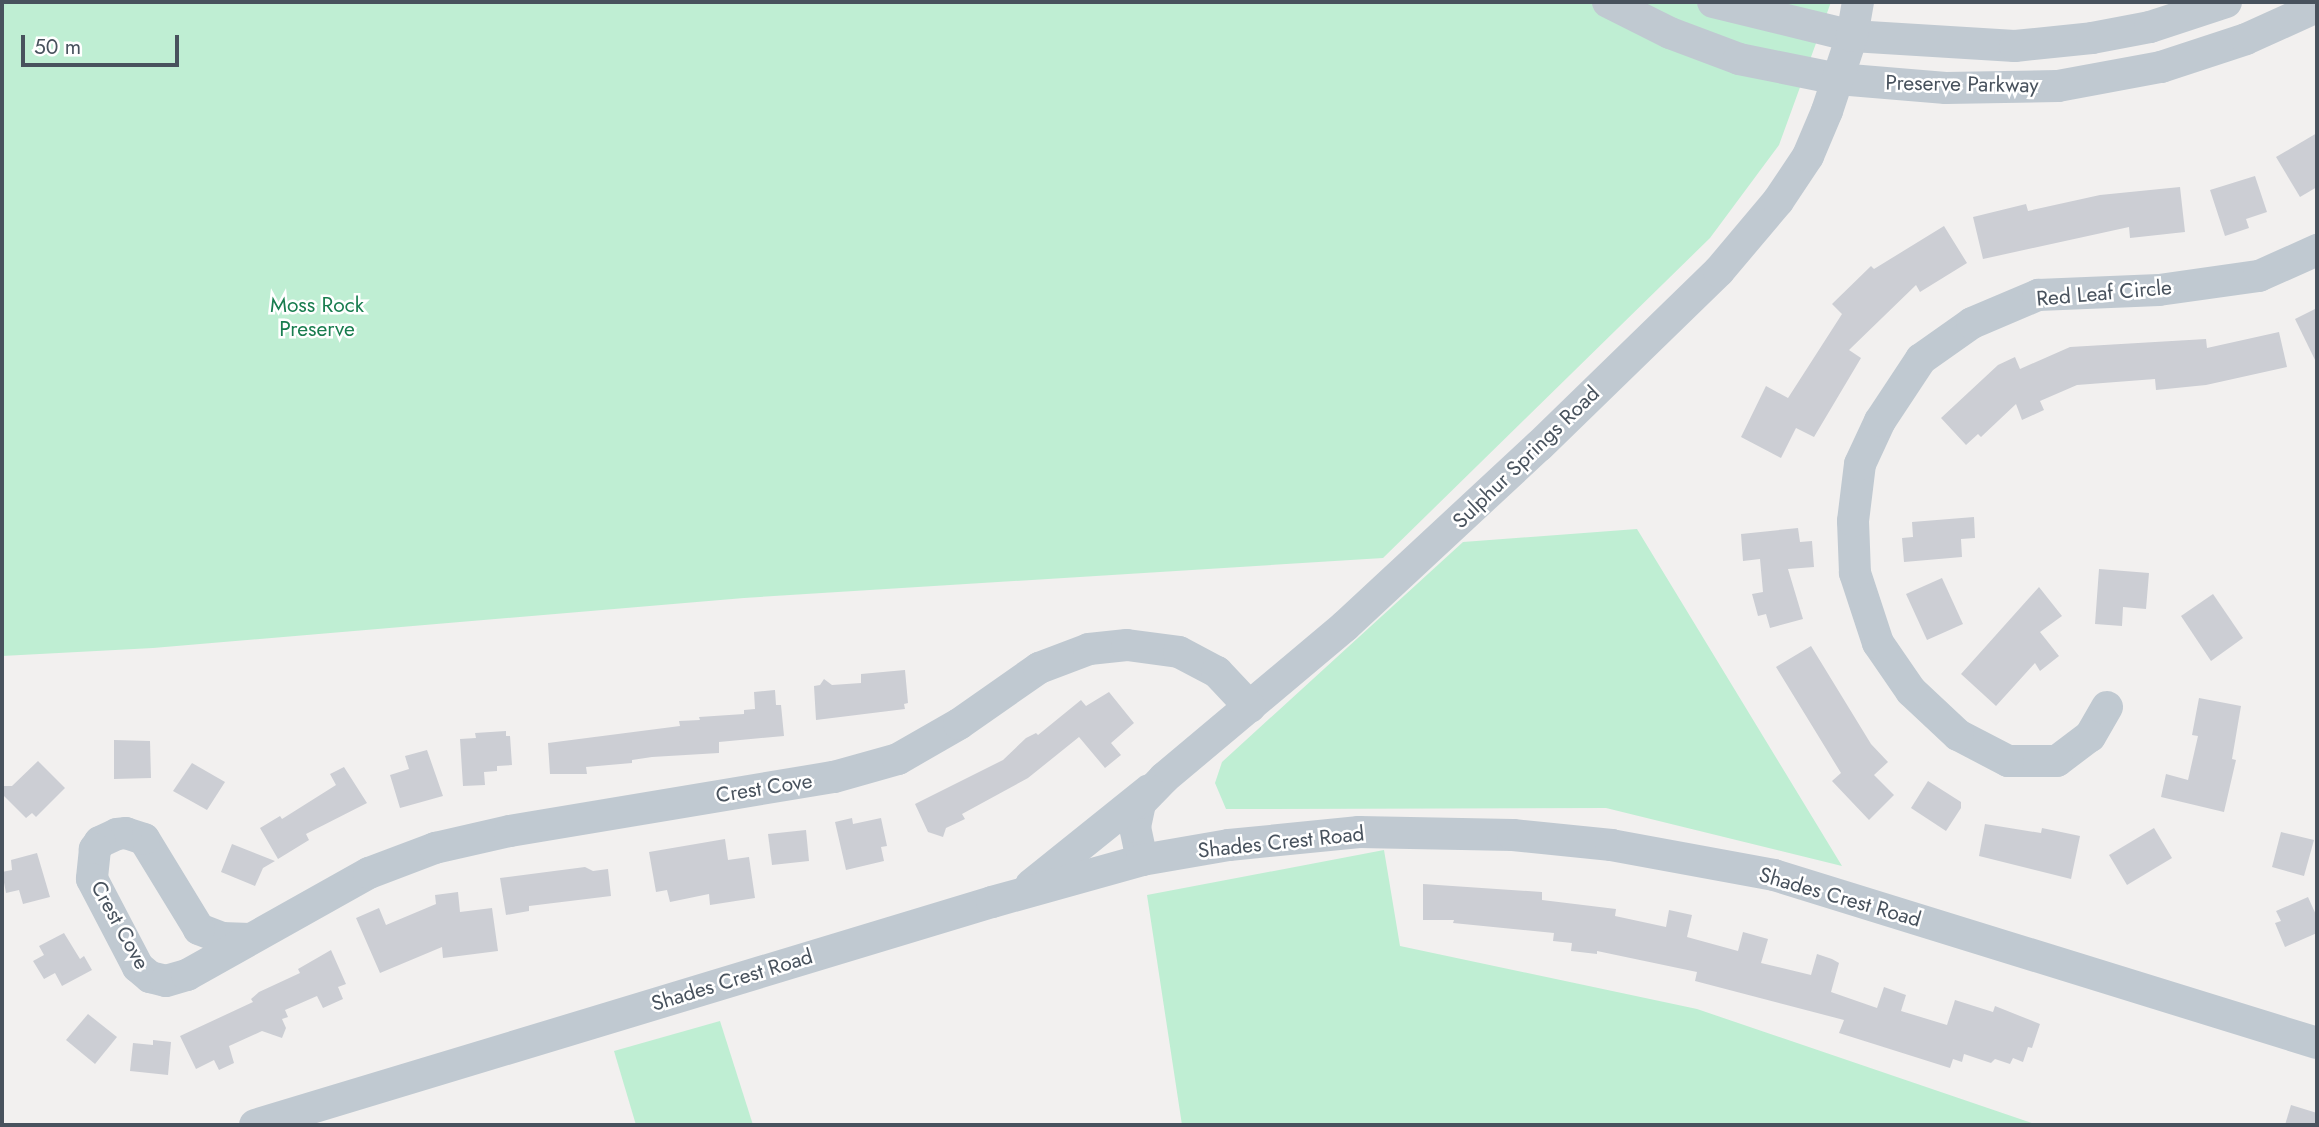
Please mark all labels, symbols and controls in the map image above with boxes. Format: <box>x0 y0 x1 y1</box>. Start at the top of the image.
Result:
scale bar <box>24 21 182 65</box>
text: 50 m <box>34 32 81 62</box>
street label: Preserve Parkway <box>1885 70 2039 98</box>
street label: Red Leaf Circle <box>2035 275 2173 311</box>
park label: Moss Rock Preserve <box>270 292 364 342</box>
street label: Sulphur Springs Road <box>1447 381 1605 533</box>
street label: Crest Cove <box>714 768 814 808</box>
street label: Shades Crest Road <box>1196 821 1366 863</box>
street label: Shades Crest Road <box>1756 862 1924 932</box>
street label: Crest Cove <box>85 876 155 974</box>
street label: Shades Crest Road <box>648 943 816 1017</box>

